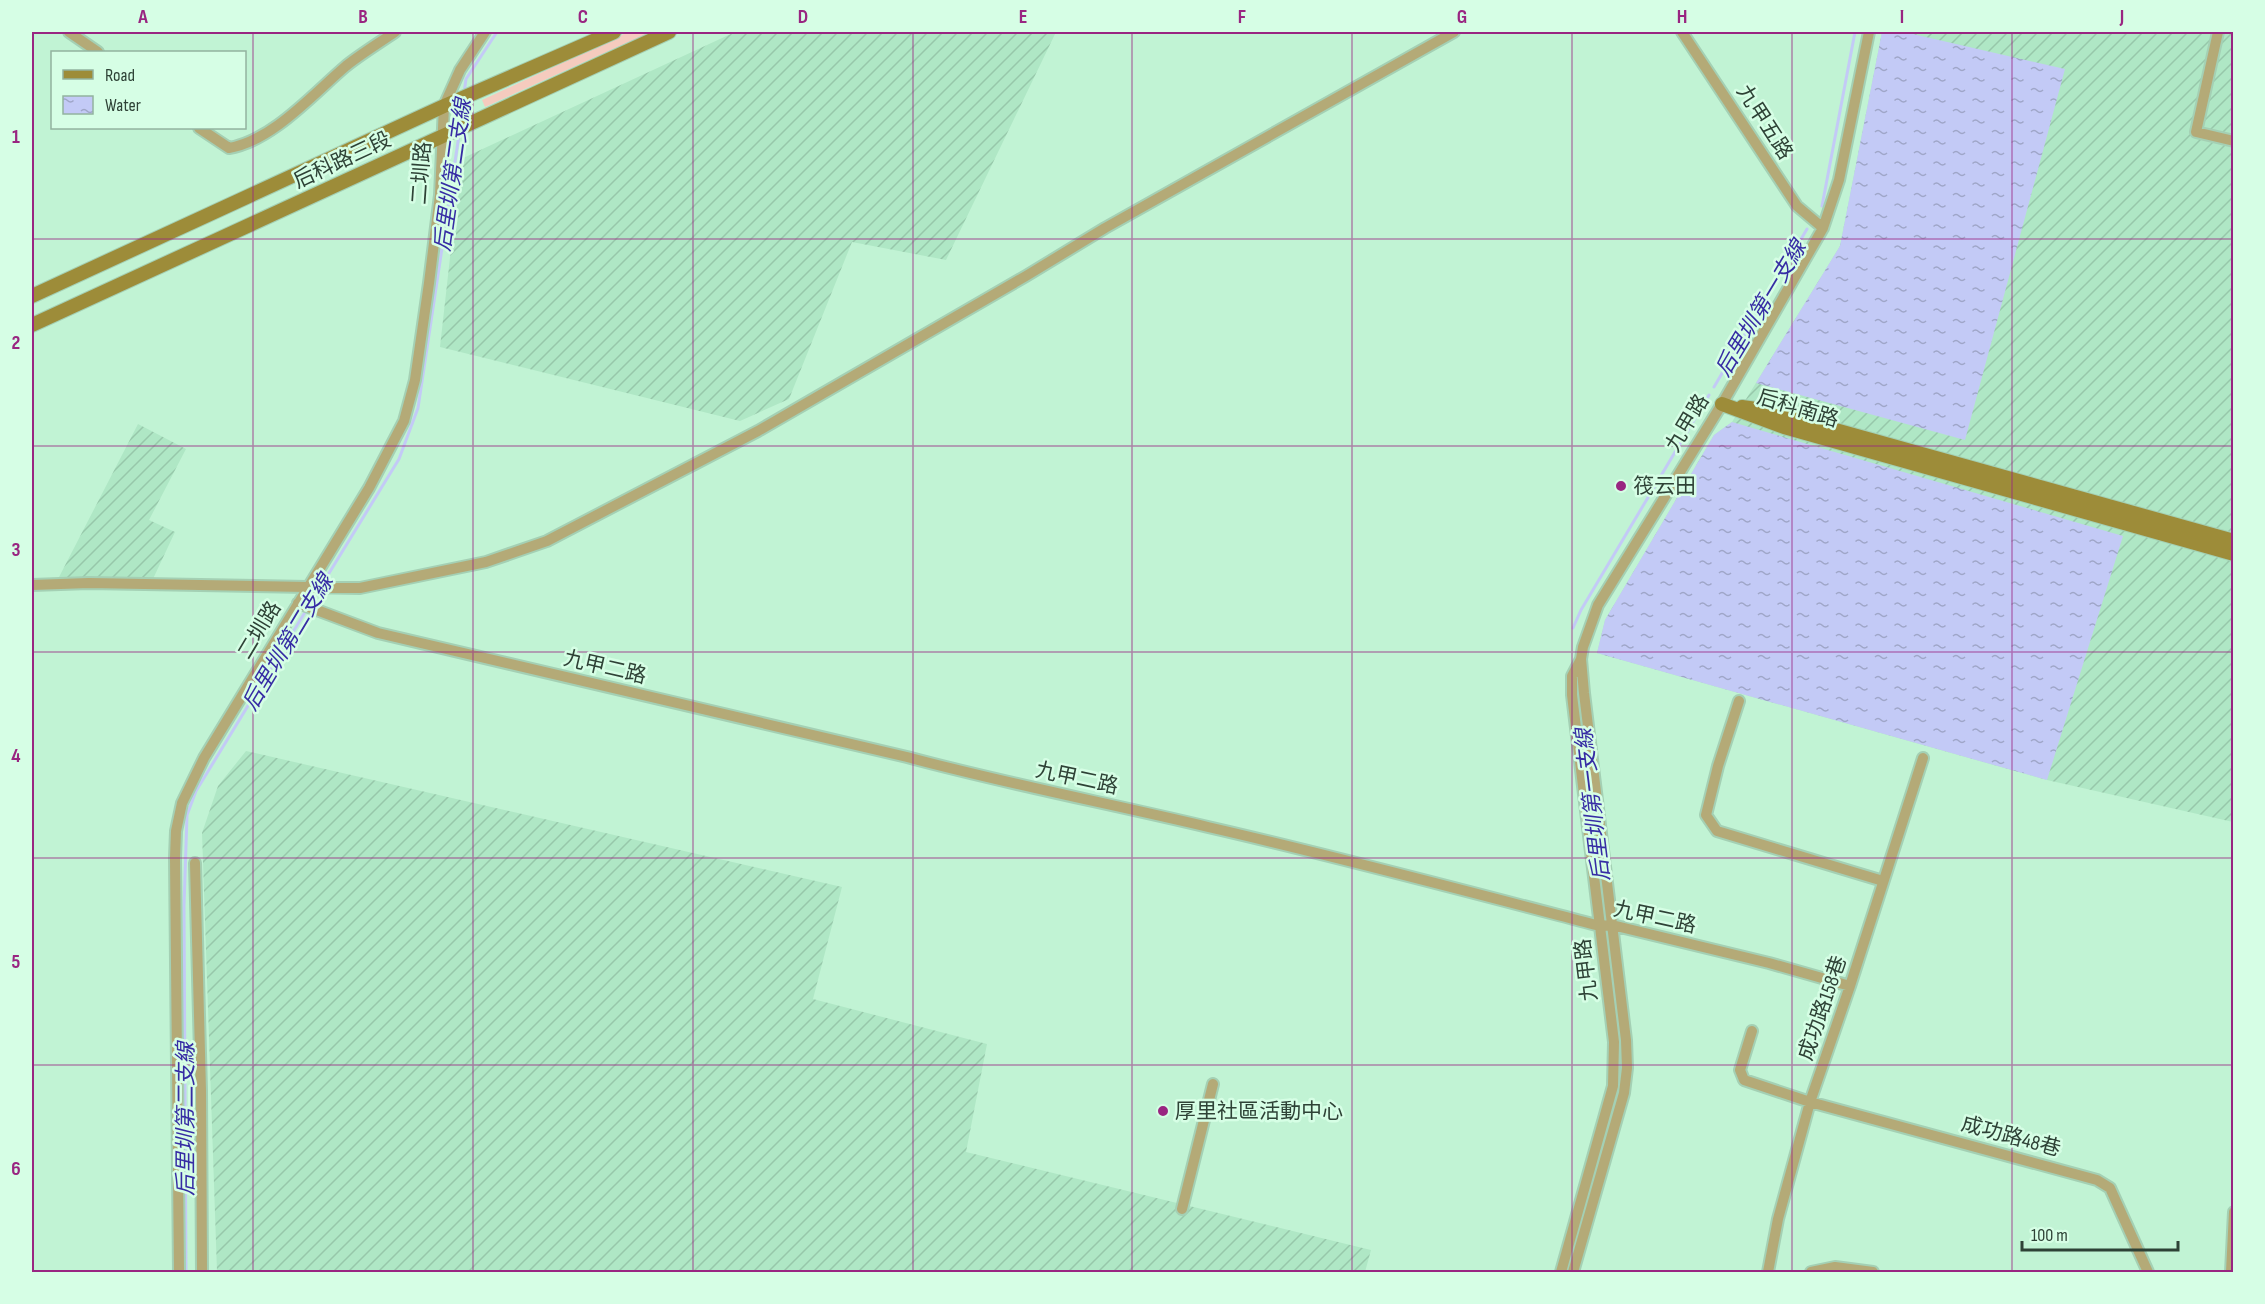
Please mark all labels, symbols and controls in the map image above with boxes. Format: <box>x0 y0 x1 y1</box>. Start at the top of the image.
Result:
text: A <box>137 5 148 29</box>
text: B <box>358 5 368 29</box>
text: C <box>578 5 588 29</box>
text: D <box>798 5 808 29</box>
text: E <box>1019 5 1027 29</box>
text: F <box>1238 5 1246 29</box>
text: G <box>1457 5 1467 29</box>
text: H <box>1677 5 1687 29</box>
text: I <box>1900 5 1904 29</box>
text: J <box>2119 5 2124 29</box>
legend <box>51 51 246 129</box>
text: Road <box>105 65 135 86</box>
street label: 九甲五路 <box>1731 80 1798 164</box>
water label: 后里圳第二支線 <box>429 94 478 253</box>
text: Water <box>105 95 141 116</box>
text: 1 <box>12 125 20 149</box>
street label: 后科路三段 <box>289 127 395 194</box>
street label: 二圳路 <box>407 141 436 205</box>
water label: 后里圳第一支線 <box>1710 233 1814 382</box>
text: 2 <box>12 331 20 355</box>
street label: 后科南路 <box>1754 384 1842 433</box>
street label: 九甲路 <box>1660 390 1714 457</box>
place label: 筏云田 <box>1633 474 1696 499</box>
marker: 筏云田 <box>1614 479 1628 493</box>
text: 3 <box>12 538 21 562</box>
water label: 后里圳第二支線 <box>237 567 341 716</box>
street label: 二圳路 <box>232 597 286 664</box>
street label: 九甲二路 <box>561 646 649 689</box>
water label: 后里圳第一支線 <box>1570 724 1616 883</box>
text: 4 <box>11 744 21 768</box>
street label: 九甲二路 <box>1033 758 1121 799</box>
street label: 九甲二路 <box>1611 897 1699 938</box>
street label: 九甲路 <box>1570 937 1603 1003</box>
text: 5 <box>12 950 21 974</box>
street label: 成功路158巷 <box>1793 953 1852 1064</box>
water label: 后里圳第二支線 <box>173 1039 200 1196</box>
place label: 厚里社區活動中心 <box>1175 1099 1343 1124</box>
marker: 厚里社區活動中心 <box>1156 1104 1170 1118</box>
street label: 成功路48巷 <box>1958 1111 2063 1162</box>
text: 6 <box>11 1157 21 1181</box>
scale bar <box>2022 1214 2178 1252</box>
text: 100 m <box>2031 1225 2068 1246</box>

